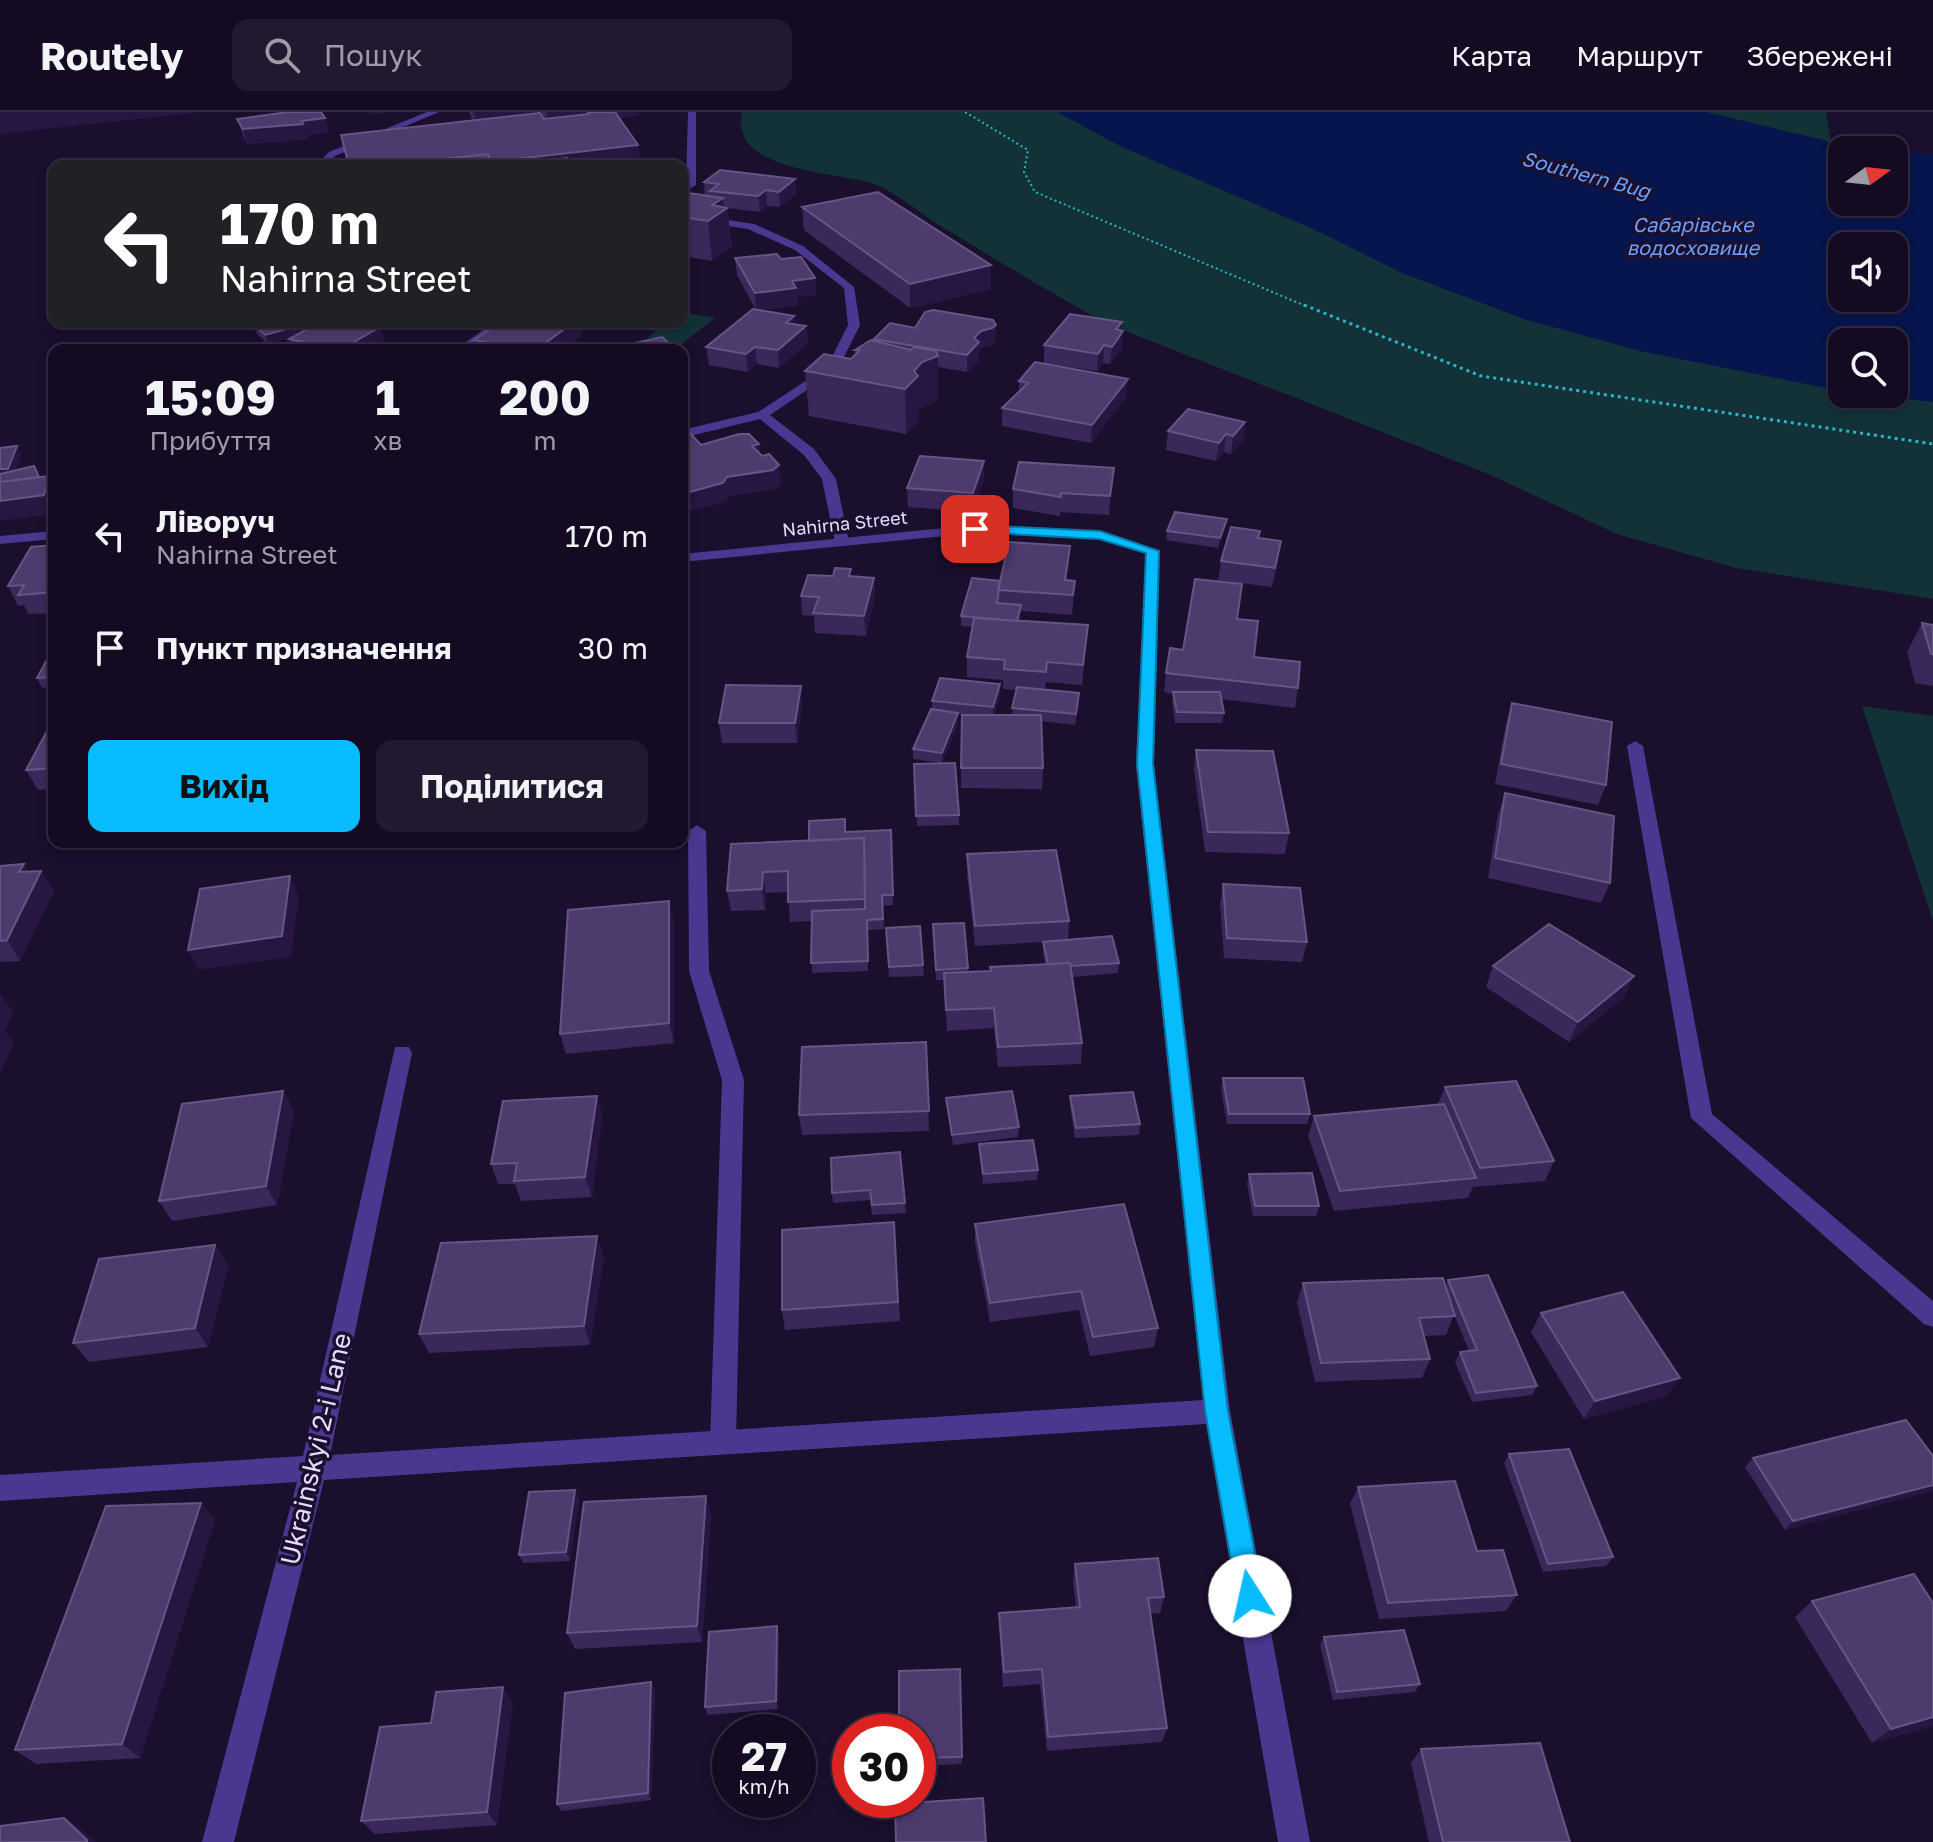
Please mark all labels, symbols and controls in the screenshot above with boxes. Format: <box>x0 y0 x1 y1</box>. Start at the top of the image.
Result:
search box <box>232 19 792 91</box>
text: Routely <box>40 33 184 78</box>
icon: search <box>260 33 304 77</box>
text: Пошук <box>324 37 422 73</box>
text: Карта <box>1451 39 1532 72</box>
text: Маршрут <box>1576 39 1703 72</box>
text: Збережені <box>1747 39 1893 72</box>
north arrow <box>1828 136 1908 216</box>
map controls <box>1828 136 1908 408</box>
water label: Southern Bug <box>1519 145 1655 204</box>
text: 170 m <box>220 189 379 256</box>
icon: left <box>88 192 192 296</box>
water label: Сабарівське водосховище <box>1627 212 1761 259</box>
button: sound <box>1828 232 1908 312</box>
text: Nahirna Street <box>220 257 472 300</box>
button: search <box>1828 328 1908 408</box>
text: 15:09 <box>145 368 276 426</box>
text: 1 <box>375 368 400 426</box>
text: 200 <box>499 368 591 426</box>
text: Прибуття <box>149 425 272 456</box>
text: хв <box>373 425 402 456</box>
text: m <box>534 425 557 456</box>
pin <box>941 495 1009 563</box>
text: Ліворуч <box>156 503 275 539</box>
street label: Nahirna Street <box>781 505 909 541</box>
icon: arrive <box>953 507 997 551</box>
icon: left <box>88 514 132 558</box>
text: 170 m <box>565 518 648 554</box>
text: Nahirna Street <box>156 539 338 570</box>
icon: arrive <box>88 626 132 670</box>
text: Пункт призначення <box>156 630 452 666</box>
text: 30 m <box>578 630 648 666</box>
button: Вихід <box>88 740 360 832</box>
button: Поділитися <box>376 740 648 832</box>
street label: Ukrainskyi 2-i Lane <box>274 1330 357 1568</box>
position arrow <box>1208 1554 1292 1638</box>
speed limit sign: 30 <box>832 1714 936 1818</box>
text: 27 <box>741 1732 787 1780</box>
text: km/h <box>739 1774 789 1798</box>

